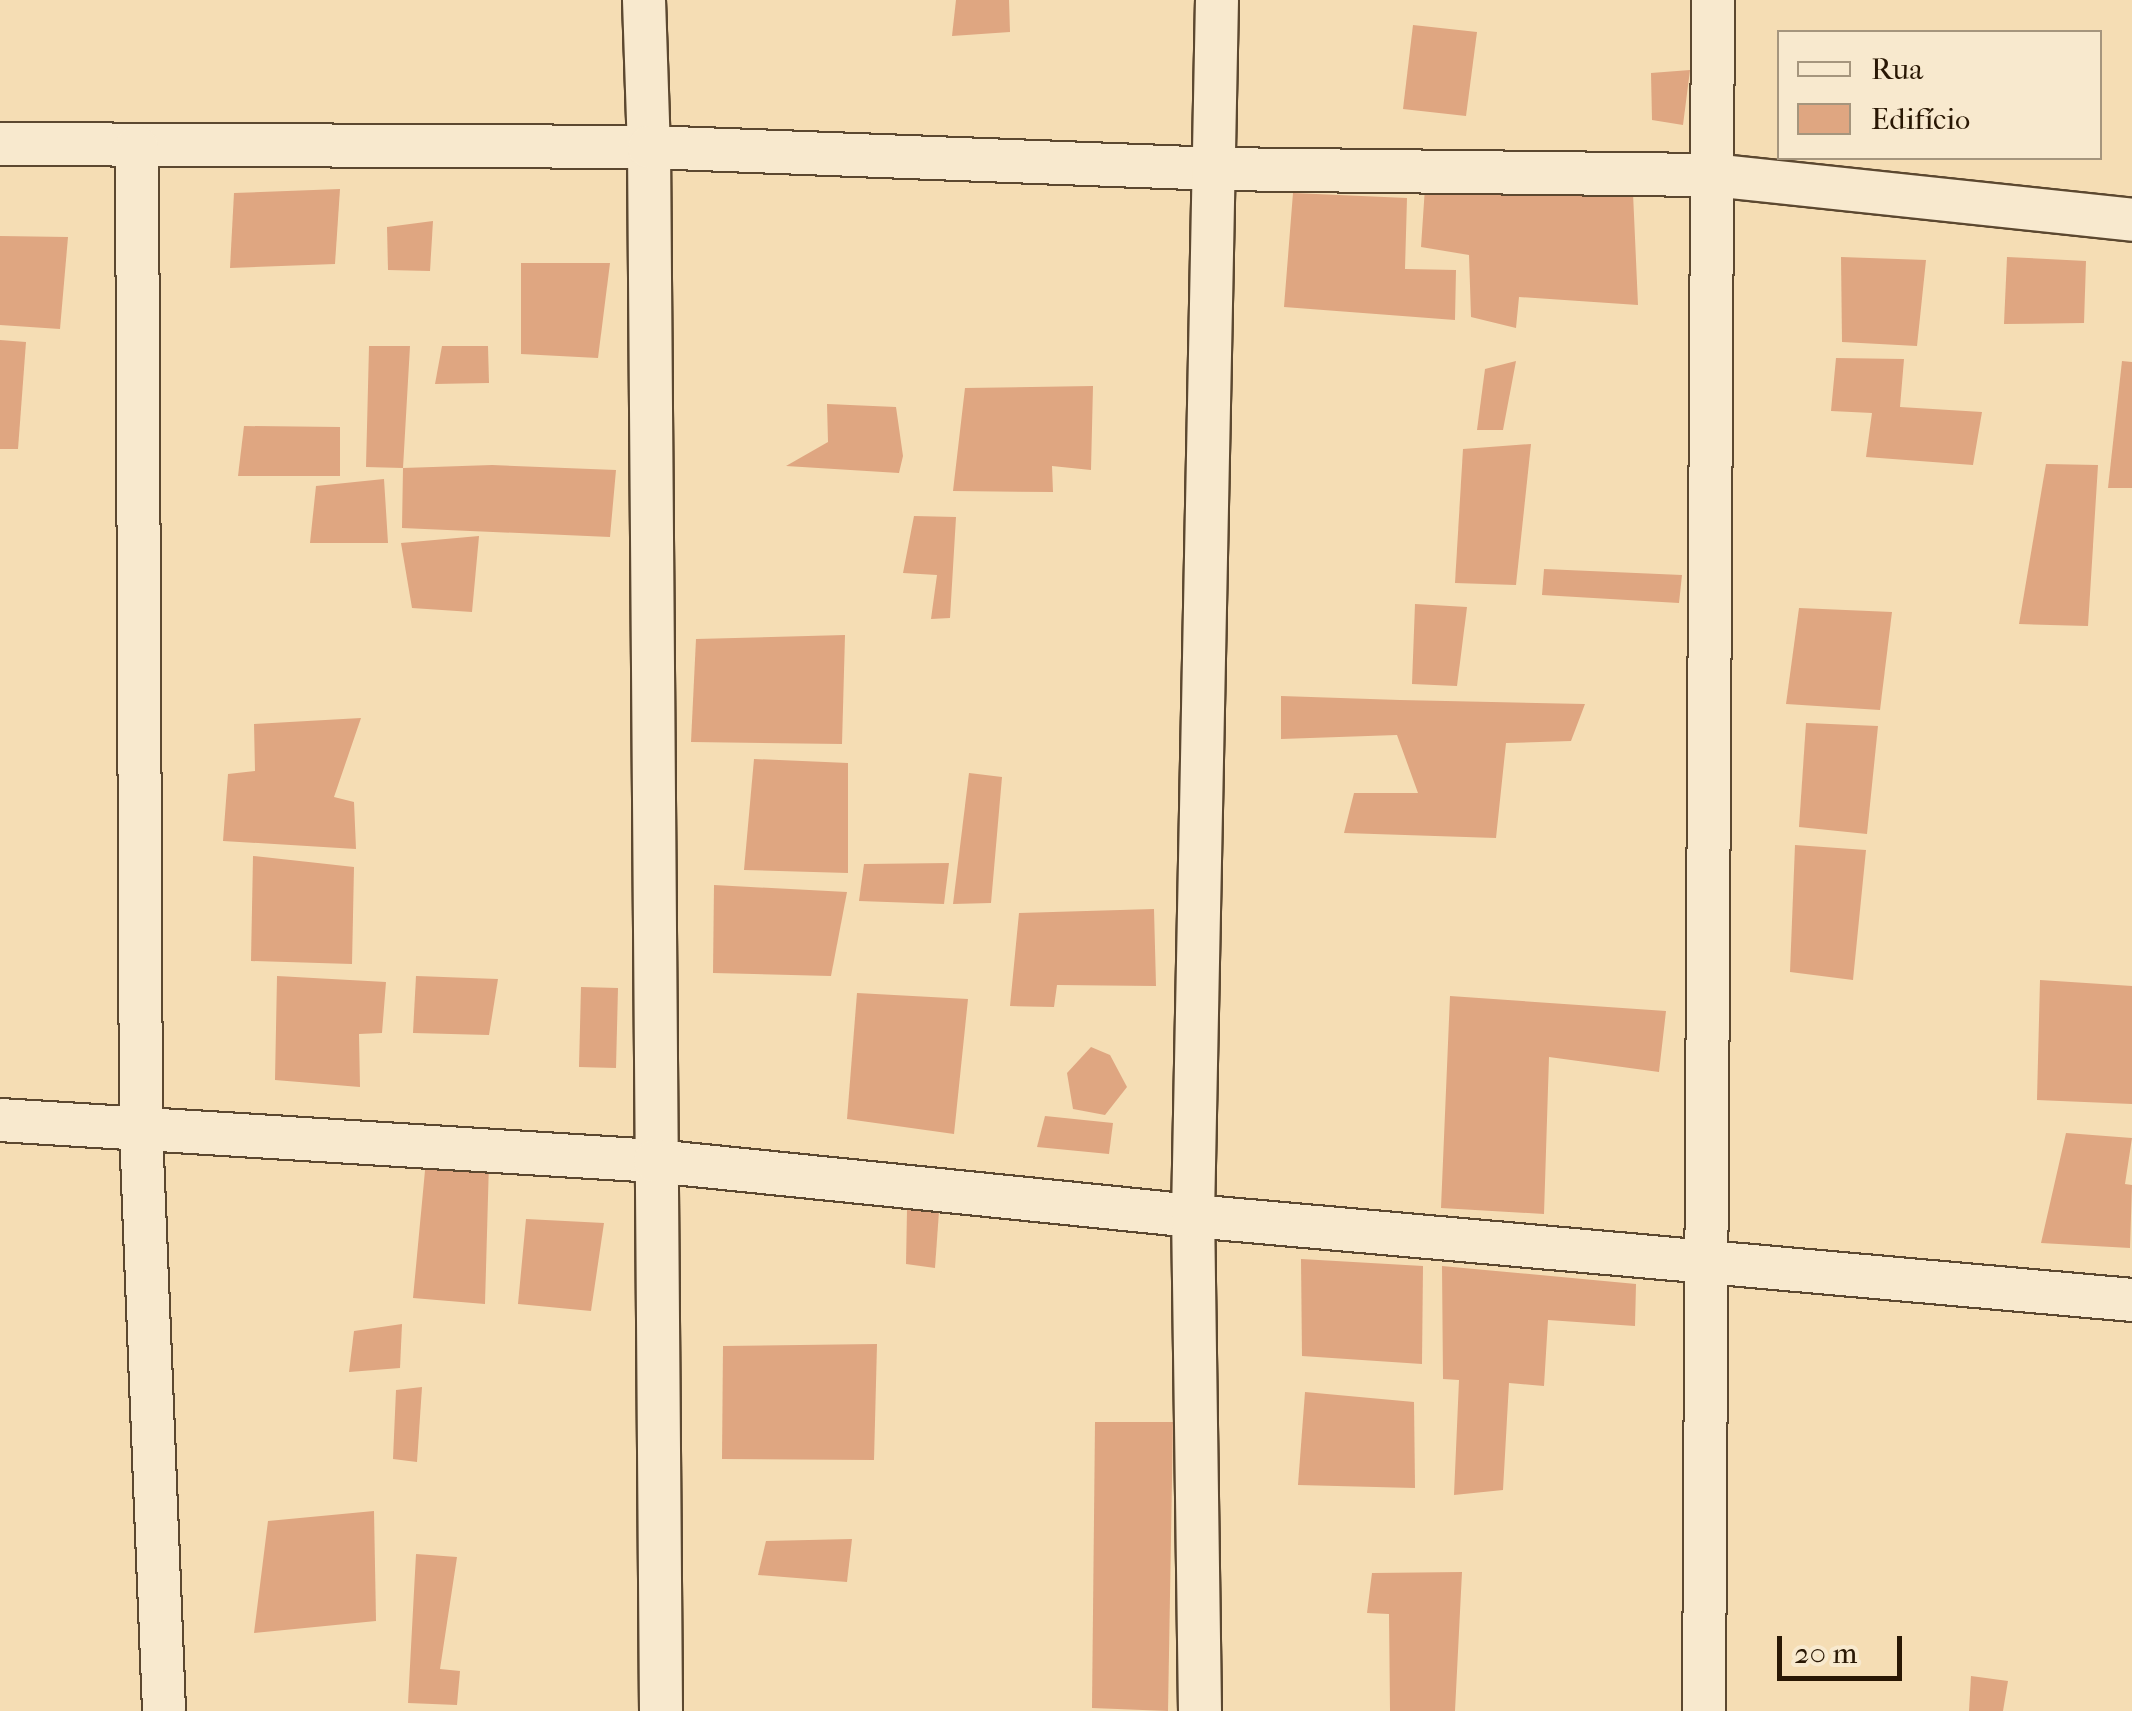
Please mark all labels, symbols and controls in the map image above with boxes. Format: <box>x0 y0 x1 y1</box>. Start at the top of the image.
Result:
legend <box>1777 30 2102 160</box>
text: Rua <box>1871 52 1923 87</box>
text: Edifício <box>1871 102 1970 137</box>
scale bar <box>1782 1616 1907 1678</box>
text: 20 m <box>1794 1636 1857 1671</box>

